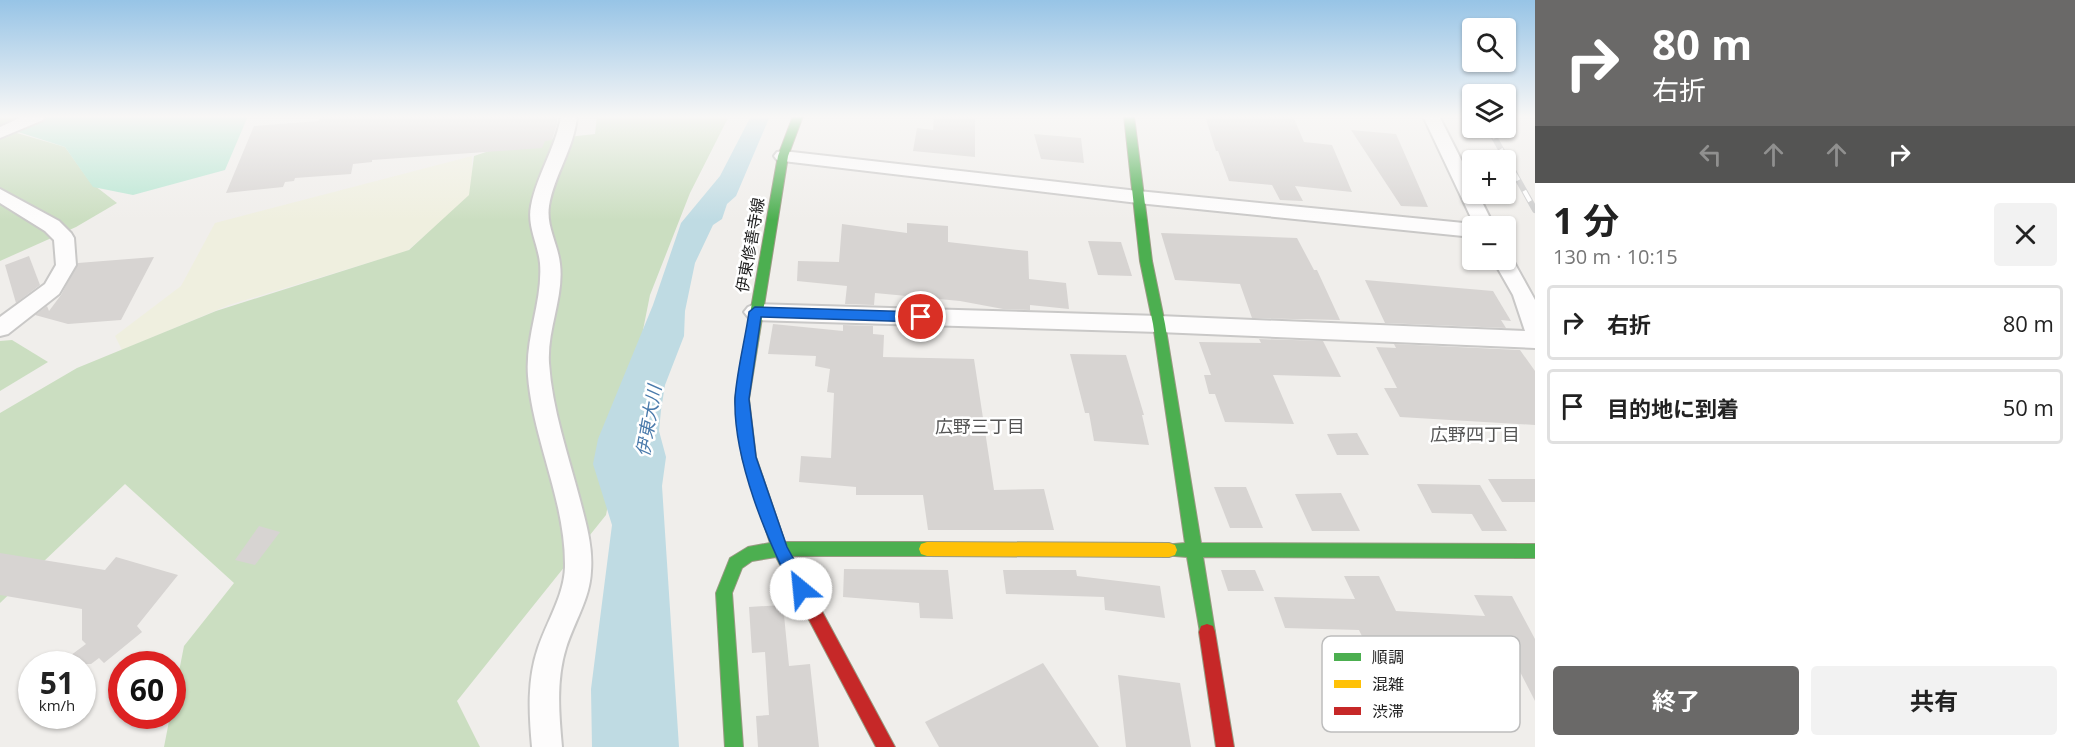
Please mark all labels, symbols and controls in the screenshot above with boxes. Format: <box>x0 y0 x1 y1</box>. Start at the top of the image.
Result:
text: 80 m <box>1652 15 1752 72</box>
map controls <box>1462 18 1516 270</box>
button: search <box>1462 18 1516 72</box>
icon: right <box>1553 24 1631 102</box>
text: 右折 <box>1652 71 1706 108</box>
button: layers <box>1462 84 1516 138</box>
icon: left <box>1694 138 1727 171</box>
icon: ahead <box>1757 138 1790 171</box>
icon: ahead <box>1820 138 1853 171</box>
icon: right <box>1883 138 1916 171</box>
button: + <box>1462 150 1516 204</box>
street label: 伊東修善寺線 <box>731 196 769 294</box>
text: 1 分 <box>1553 196 1619 245</box>
button: close <box>1994 203 2057 266</box>
button: − <box>1462 216 1516 270</box>
text: 130 m · 10:15 <box>1553 243 1678 270</box>
pin <box>895 291 946 342</box>
icon: arrive <box>904 300 937 333</box>
icon: right <box>1556 306 1589 339</box>
text: 80 m <box>2003 308 2054 338</box>
text: 右折 <box>1607 309 1651 339</box>
water label: 伊東大川 <box>630 381 666 458</box>
icon: arrive <box>1556 390 1589 423</box>
text: 50 m <box>2003 392 2054 422</box>
text: 目的地に到着 <box>1607 393 1739 423</box>
district label: 広野三丁目 <box>935 414 1025 438</box>
district label: 広野四丁目 <box>1430 422 1520 446</box>
position arrow <box>769 557 833 621</box>
legend <box>1322 636 1520 732</box>
text: 順調 <box>1372 646 1404 668</box>
speed limit sign: 60 <box>108 651 186 729</box>
text: 51 <box>40 662 74 703</box>
button: 終了 <box>1553 666 1799 735</box>
button: 共有 <box>1811 666 2057 735</box>
text: 混雑 <box>1372 673 1404 695</box>
text: km/h <box>39 695 75 715</box>
text: 渋滞 <box>1372 700 1404 722</box>

